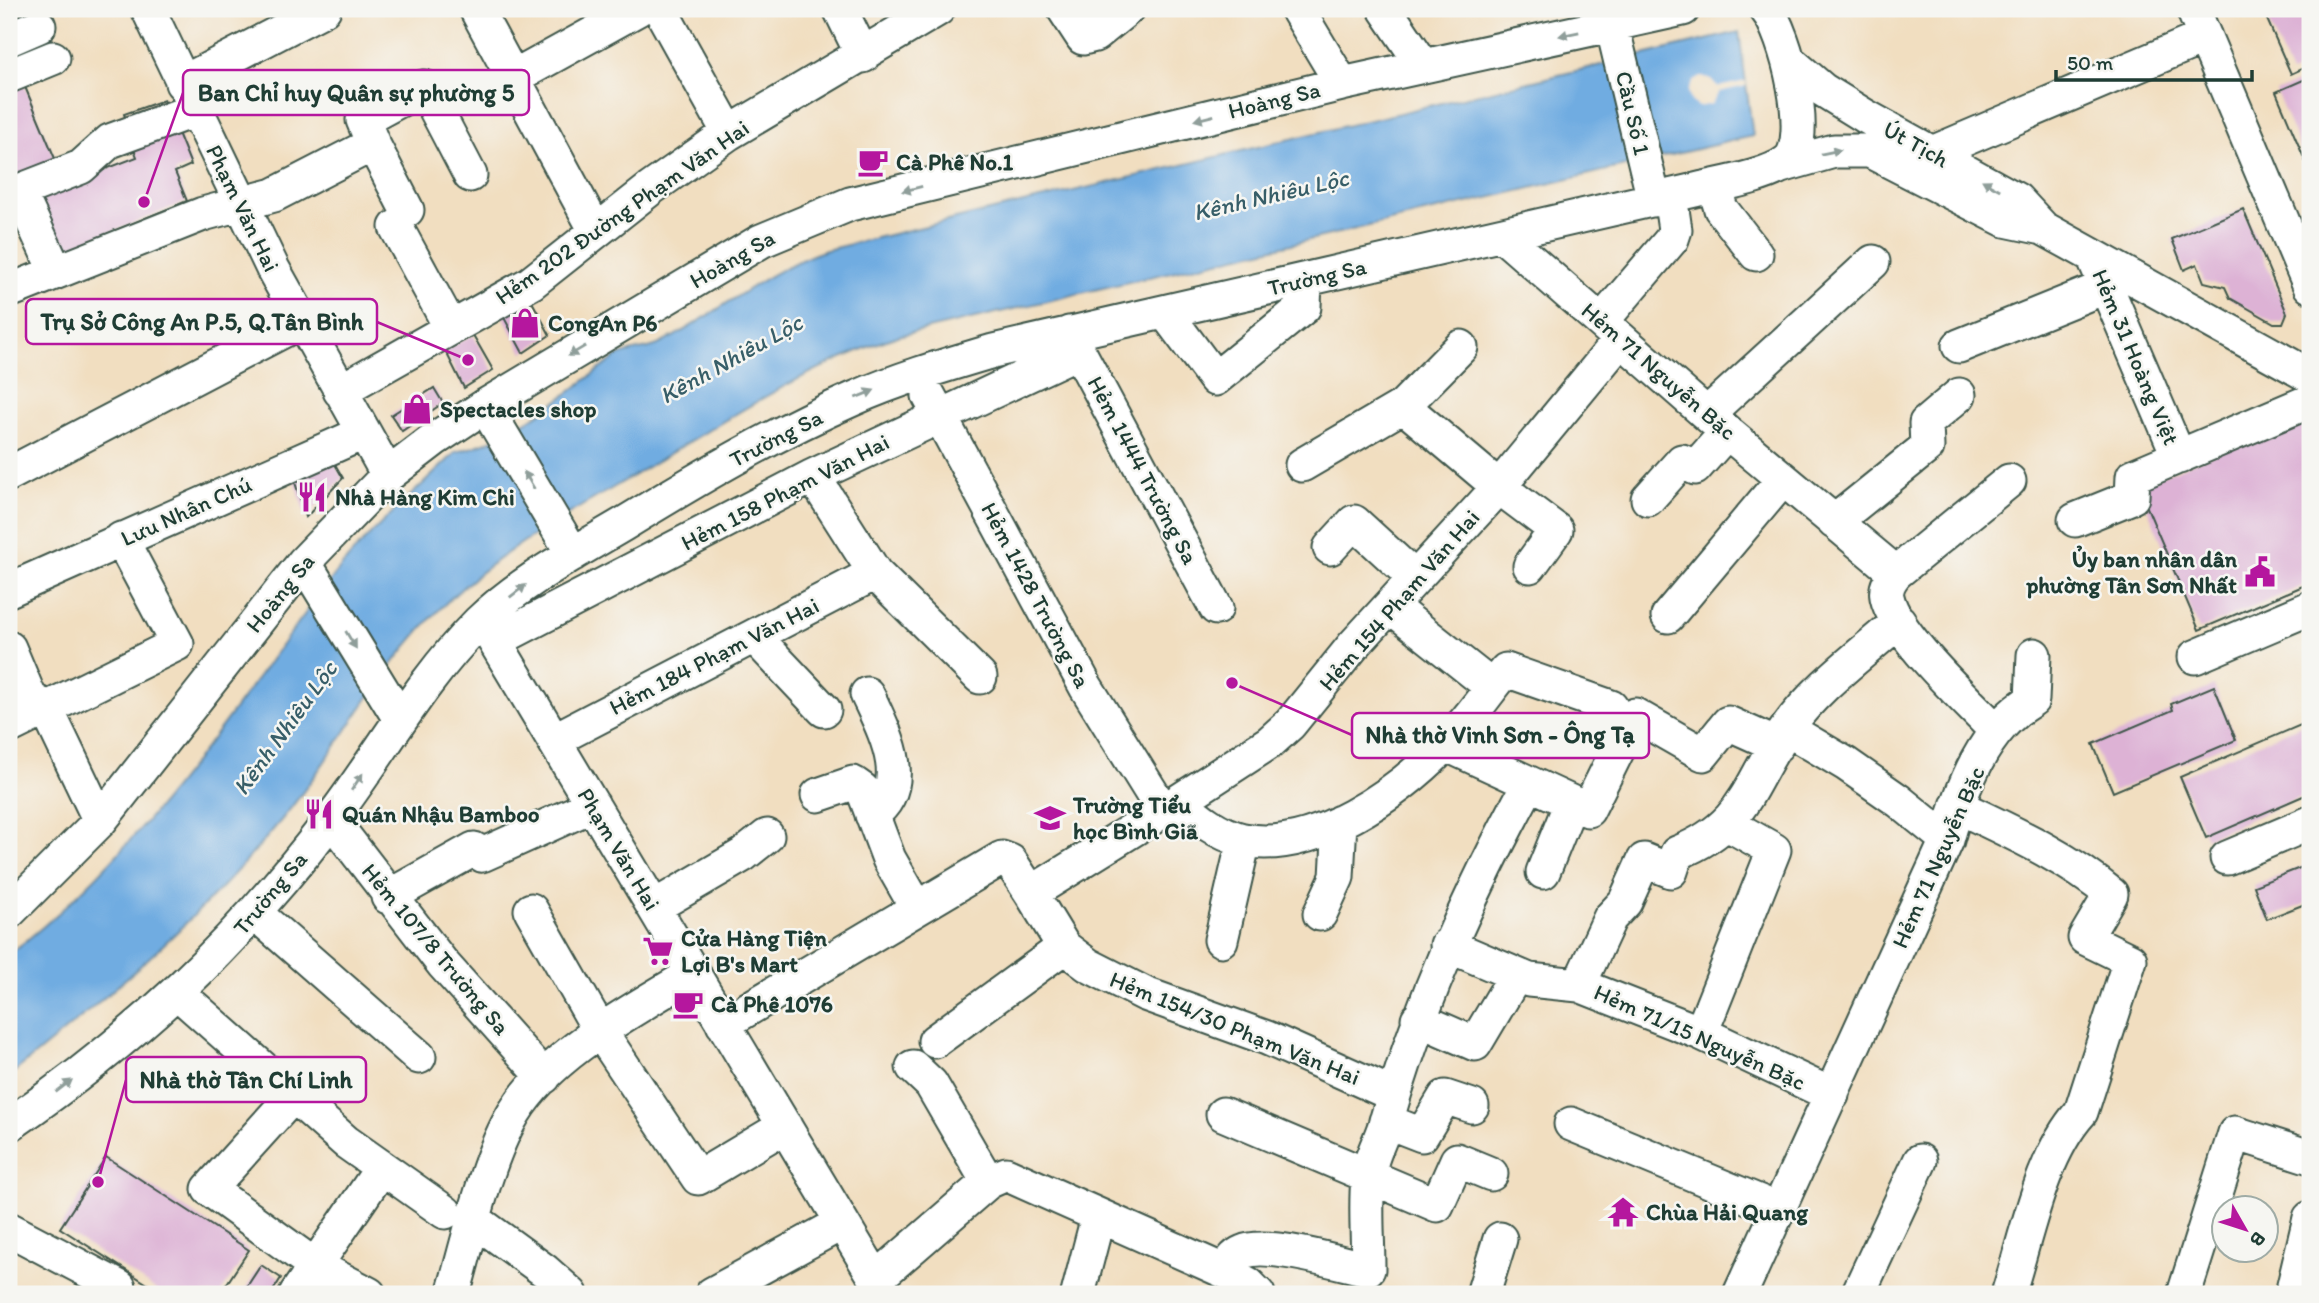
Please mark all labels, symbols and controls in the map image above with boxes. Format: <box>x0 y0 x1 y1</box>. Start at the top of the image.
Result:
one-way arrow <box>1558 29 1580 40</box>
scale bar <box>2056 38 2252 82</box>
text: 50 m <box>2067 50 2114 75</box>
street label: Cầu Số 1 <box>1610 68 1656 158</box>
callout: Ban Chỉ huy Quân sự phường 5 <box>183 70 529 115</box>
street label: Hoàng Sa <box>1225 75 1323 125</box>
text: Ban Chỉ huy Quân sự phường 5 <box>198 78 515 108</box>
one-way arrow <box>1193 112 1215 123</box>
street label: Hẻm 202 Đường Phạm Văn Hai <box>490 113 754 311</box>
street label: Út Tịch <box>1878 115 1954 173</box>
street label: Phạm Văn Hai <box>200 140 286 276</box>
cafe icon: Cà Phê No.1 <box>856 145 890 179</box>
one-way arrow <box>1820 147 1842 158</box>
place label: Cà Phê No.1 <box>896 148 1014 176</box>
water label: Kênh Nhiêu Lộc <box>1190 162 1352 226</box>
one-way arrow <box>1981 179 2001 191</box>
one-way arrow <box>900 184 922 195</box>
street label: Hoàng Sa <box>684 223 780 295</box>
street label: Trường Sa <box>1265 252 1369 302</box>
street label: Hẻm 31 Hoàng Việt <box>2086 265 2186 449</box>
street label: Hẻm 71 Nguyễn Bặc <box>1576 296 1742 446</box>
callout: Trụ Sở Công An P.5, Q.Tân Bình <box>26 299 377 344</box>
shop icon: CongAn P6 <box>508 306 542 340</box>
text: Trụ Sở Công An P.5, Q.Tân Bình <box>39 307 364 337</box>
water label: Kênh Nhiêu Lộc <box>654 307 808 410</box>
place label: CongAn P6 <box>548 309 657 337</box>
one-way arrow <box>567 345 586 357</box>
street label: Hẻm 1444 Trường Sa <box>1082 371 1204 569</box>
one-way arrow <box>854 389 875 400</box>
shop icon: Spectacles shop <box>400 392 434 426</box>
place label: Spectacles shop <box>440 395 596 423</box>
street label: Trường Sa <box>725 403 827 473</box>
street label: Hẻm 158 Phạm Văn Hai <box>676 427 894 557</box>
street label: Lưu Nhân Chú <box>116 470 256 552</box>
one-way arrow <box>523 470 535 489</box>
restaurant icon: Nhà Hàng Kim Chi <box>295 480 329 514</box>
place label: Nhà Hàng Kim Chi <box>335 483 515 511</box>
street label: Hẻm 1428 Trường Sa <box>975 497 1097 693</box>
street label: Hẻm 154 Phạm Văn Hai <box>1313 504 1485 696</box>
place label: Ủy ban nhân dân phường Tân Sơn Nhất <box>2025 545 2238 599</box>
street label: Hoàng Sa <box>240 548 320 638</box>
public building icon: Ủy ban nhân dân phường Tân Sơn Nhất <box>2243 555 2277 589</box>
one-way arrow <box>509 584 527 598</box>
street label: Hẻm 184 Phạm Văn Hai <box>605 591 823 721</box>
one-way arrow <box>345 630 357 649</box>
water label: Kênh Nhiêu Lộc <box>226 654 343 800</box>
callout: Nhà thờ Vinh Sơn - Ông Tạ <box>1352 713 1649 758</box>
text: Nhà thờ Vinh Sơn - Ông Tạ <box>1365 720 1635 750</box>
street label: Hẻm 71 Nguyễn Bặc <box>1885 761 1991 952</box>
one-way arrow <box>350 773 363 792</box>
street label: Phạm Văn Hai <box>572 783 666 915</box>
place label: Trường Tiểu học Bình Giã <box>1072 791 1199 845</box>
restaurant icon: Quán Nhậu Bamboo <box>302 797 336 831</box>
place label: Quán Nhậu Bamboo <box>342 800 540 828</box>
school or university icon: Trường Tiểu học Bình Giã <box>1033 801 1067 835</box>
street label: Trường Sa <box>227 845 313 940</box>
street label: Hẻm 107/8 Trường Sa <box>356 857 516 1041</box>
place label: Cửa Hàng Tiện Lợi B's Mart <box>681 924 828 978</box>
supermarket icon: Cửa Hàng Tiện Lợi B's Mart <box>641 934 675 968</box>
street label: Hẻm 154/30 Phạm Văn Hai <box>1106 965 1364 1091</box>
street label: Hẻm 71/15 Nguyễn Bặc <box>1590 978 1810 1096</box>
cafe icon: Cà Phê 1076 <box>671 987 705 1021</box>
place label: Cà Phê 1076 <box>711 990 833 1018</box>
callout: Nhà thờ Tân Chí Linh <box>126 1057 366 1102</box>
text: Nhà thờ Tân Chí Linh <box>139 1065 354 1094</box>
one-way arrow <box>55 1079 73 1093</box>
north arrow <box>2210 1194 2280 1264</box>
temple icon: Chùa Hải Quang <box>1606 1195 1640 1229</box>
place label: Chùa Hải Quang <box>1646 1198 1809 1226</box>
text: B <box>2245 1227 2271 1251</box>

